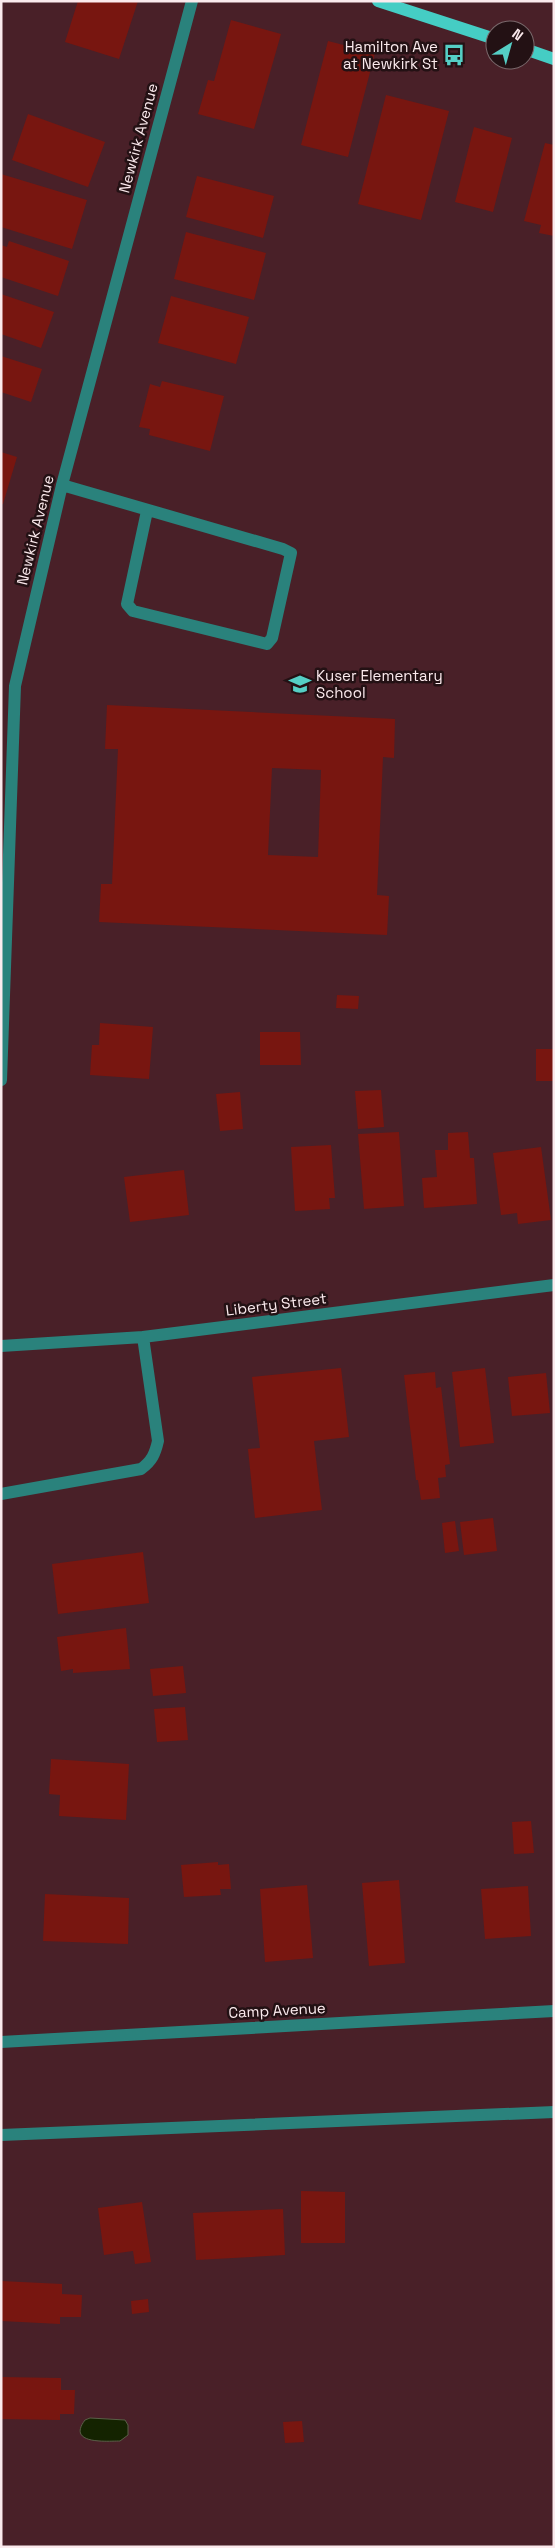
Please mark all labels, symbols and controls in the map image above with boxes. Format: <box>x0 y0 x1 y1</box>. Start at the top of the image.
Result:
north arrow <box>485 20 535 70</box>
text: N <box>509 25 527 45</box>
place label: Hamilton Ave at Newkirk St <box>343 37 438 73</box>
bus stop icon: Hamilton Ave at Newkirk St <box>441 42 467 68</box>
street label: Newkirk Avenue <box>114 81 162 195</box>
street label: Newkirk Avenue <box>12 473 58 587</box>
place label: Kuser Elementary School <box>316 666 443 702</box>
school or university icon: Kuser Elementary School <box>287 671 313 697</box>
street label: Liberty Street <box>224 1288 328 1320</box>
street label: Camp Avenue <box>228 1998 326 2022</box>

